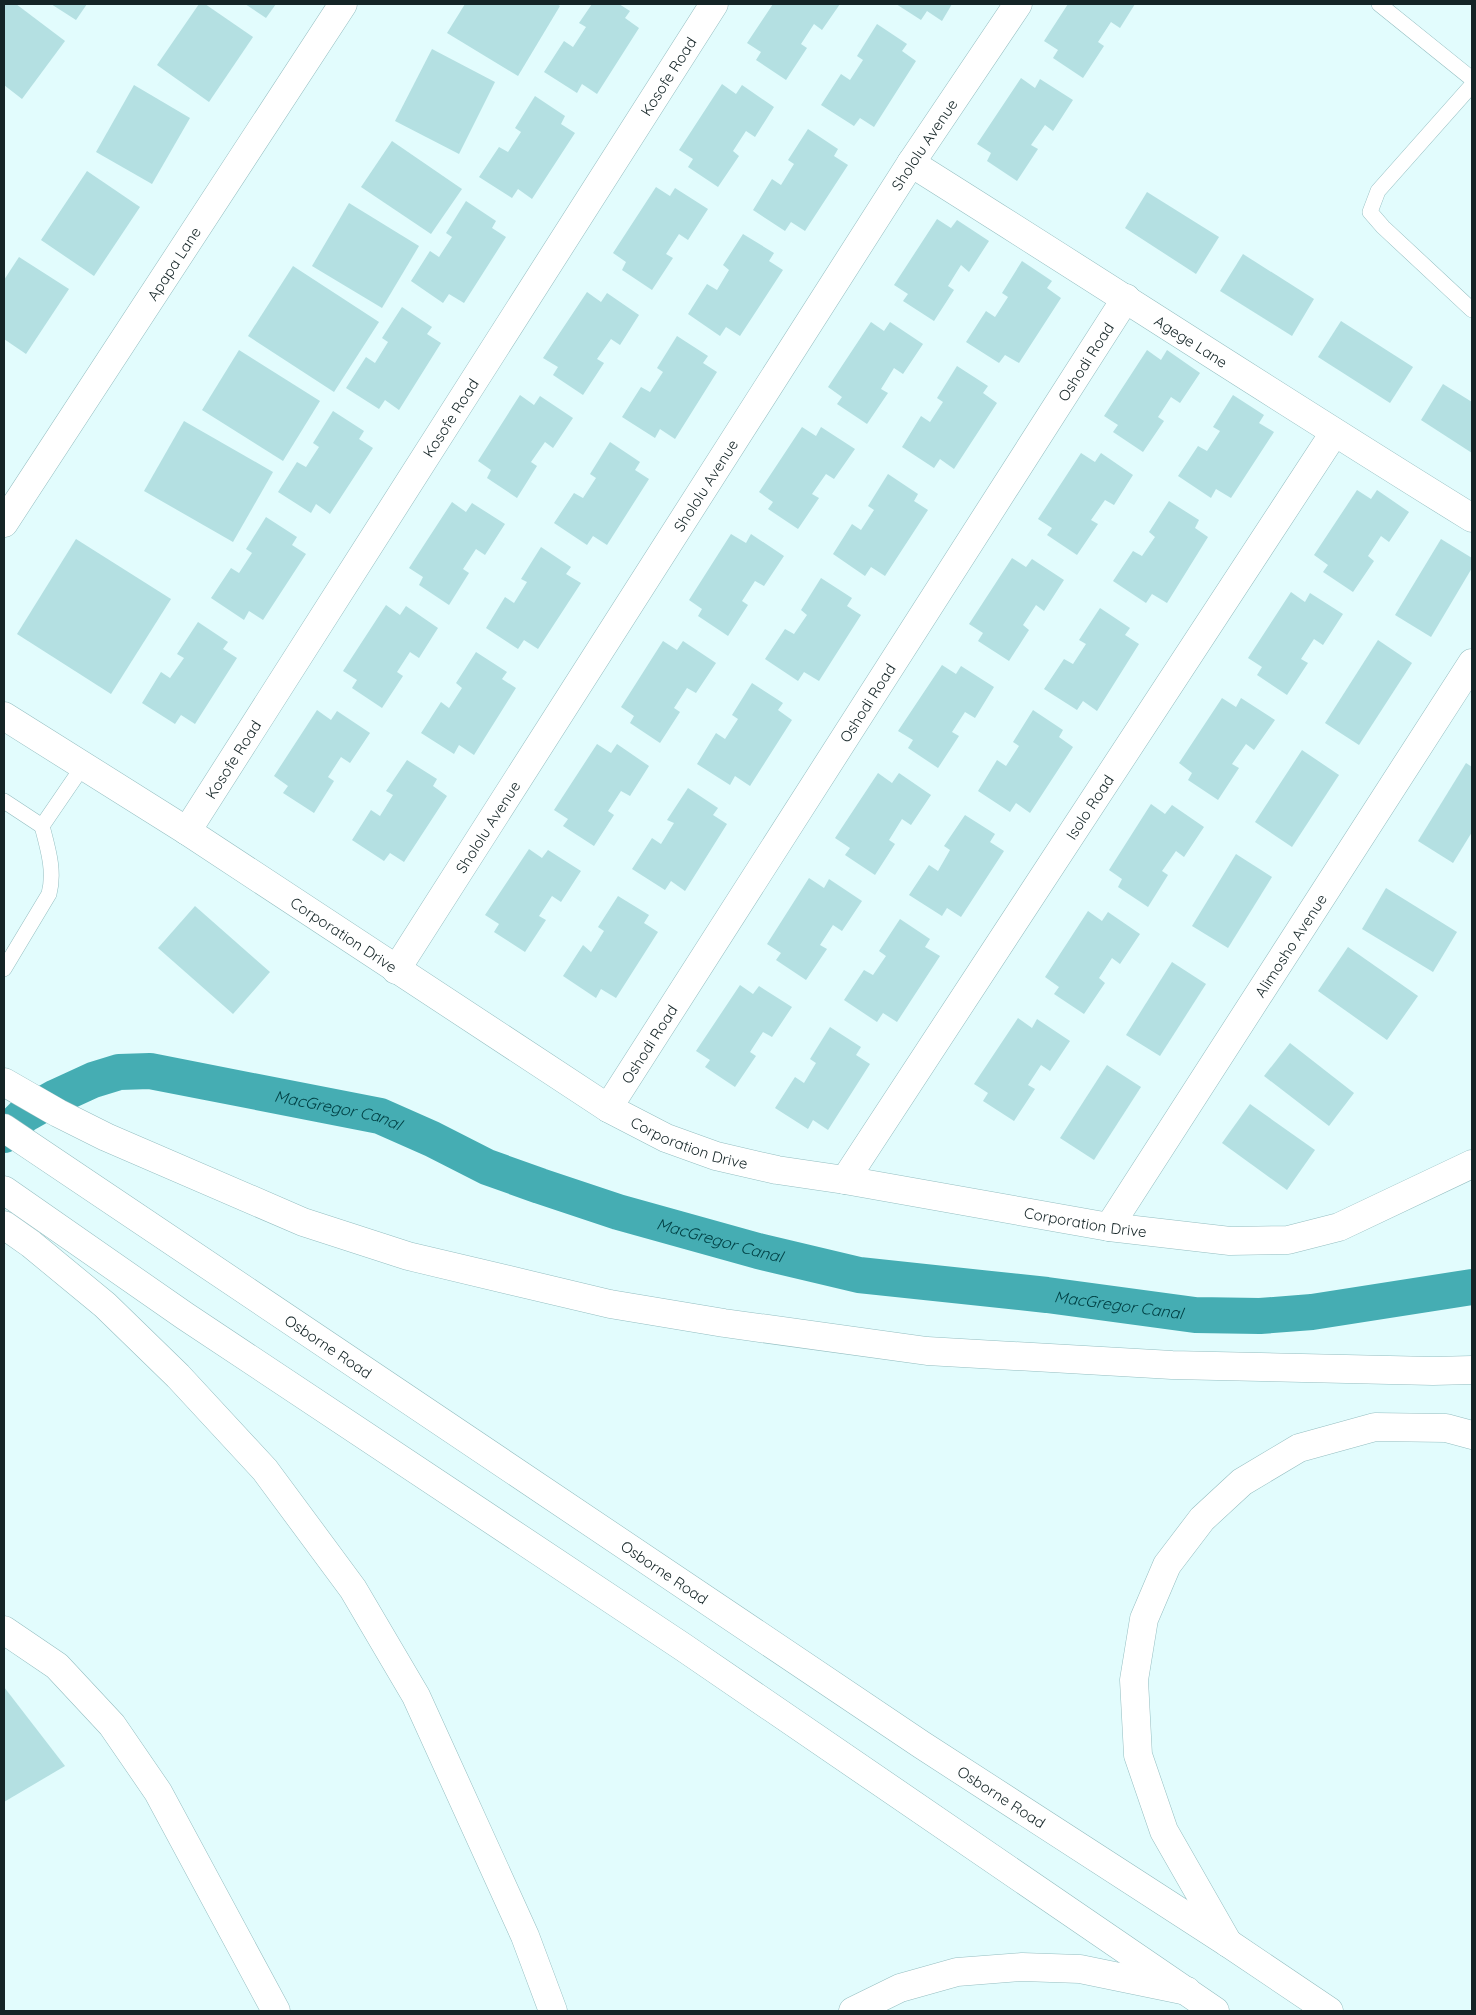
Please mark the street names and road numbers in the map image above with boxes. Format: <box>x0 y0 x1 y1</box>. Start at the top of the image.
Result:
street label: Kosofe Road <box>636 33 700 119</box>
street label: Shololu Avenue <box>887 95 961 194</box>
street label: Apapa Lane <box>142 223 205 304</box>
street label: Agege Lane <box>1151 311 1231 371</box>
street label: Oshodi Road <box>1053 319 1118 405</box>
street label: Kosofe Road <box>418 375 482 461</box>
street label: Shololu Avenue <box>669 436 742 535</box>
street label: Oshodi Road <box>835 660 899 746</box>
street label: Kosofe Road <box>201 716 265 802</box>
street label: Isolo Road <box>1061 771 1117 843</box>
street label: Shololu Avenue <box>451 777 524 876</box>
street label: Alimosho Avenue <box>1250 890 1331 1001</box>
street label: Corporation Drive <box>287 892 401 976</box>
street label: Oshodi Road <box>617 1001 681 1087</box>
street label: Corporation Drive <box>628 1112 750 1173</box>
street label: Corporation Drive <box>1023 1203 1148 1241</box>
street label: Osborne Road <box>281 1310 376 1382</box>
street label: Osborne Road <box>617 1536 712 1608</box>
street label: Osborne Road <box>954 1761 1049 1832</box>

